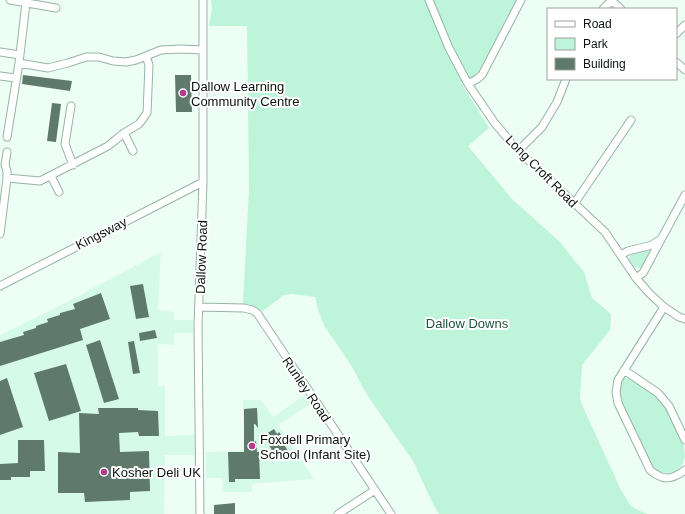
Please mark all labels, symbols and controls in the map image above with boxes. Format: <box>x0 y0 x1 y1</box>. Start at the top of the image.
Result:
legend <box>547 8 677 80</box>
text: Road <box>583 17 612 31</box>
text: Park <box>583 37 609 51</box>
text: Building <box>583 57 626 71</box>
place label: Dallow Learning Community Centre <box>191 79 299 109</box>
marker: Dallow Learning Community Centre <box>178 88 188 98</box>
street label: Long Croft Road <box>503 132 581 210</box>
street label: Kingsway <box>73 214 130 253</box>
street label: Dallow Road <box>193 220 210 294</box>
park label: Dallow Downs <box>426 316 509 331</box>
street label: Runley Road <box>279 354 334 425</box>
place label: Foxdell Primary School (Infant Site) <box>260 432 371 462</box>
marker: Foxdell Primary School (Infant Site) <box>247 441 257 451</box>
place label: Kosher Deli UK <box>112 465 201 480</box>
marker: Kosher Deli UK <box>99 467 109 477</box>

